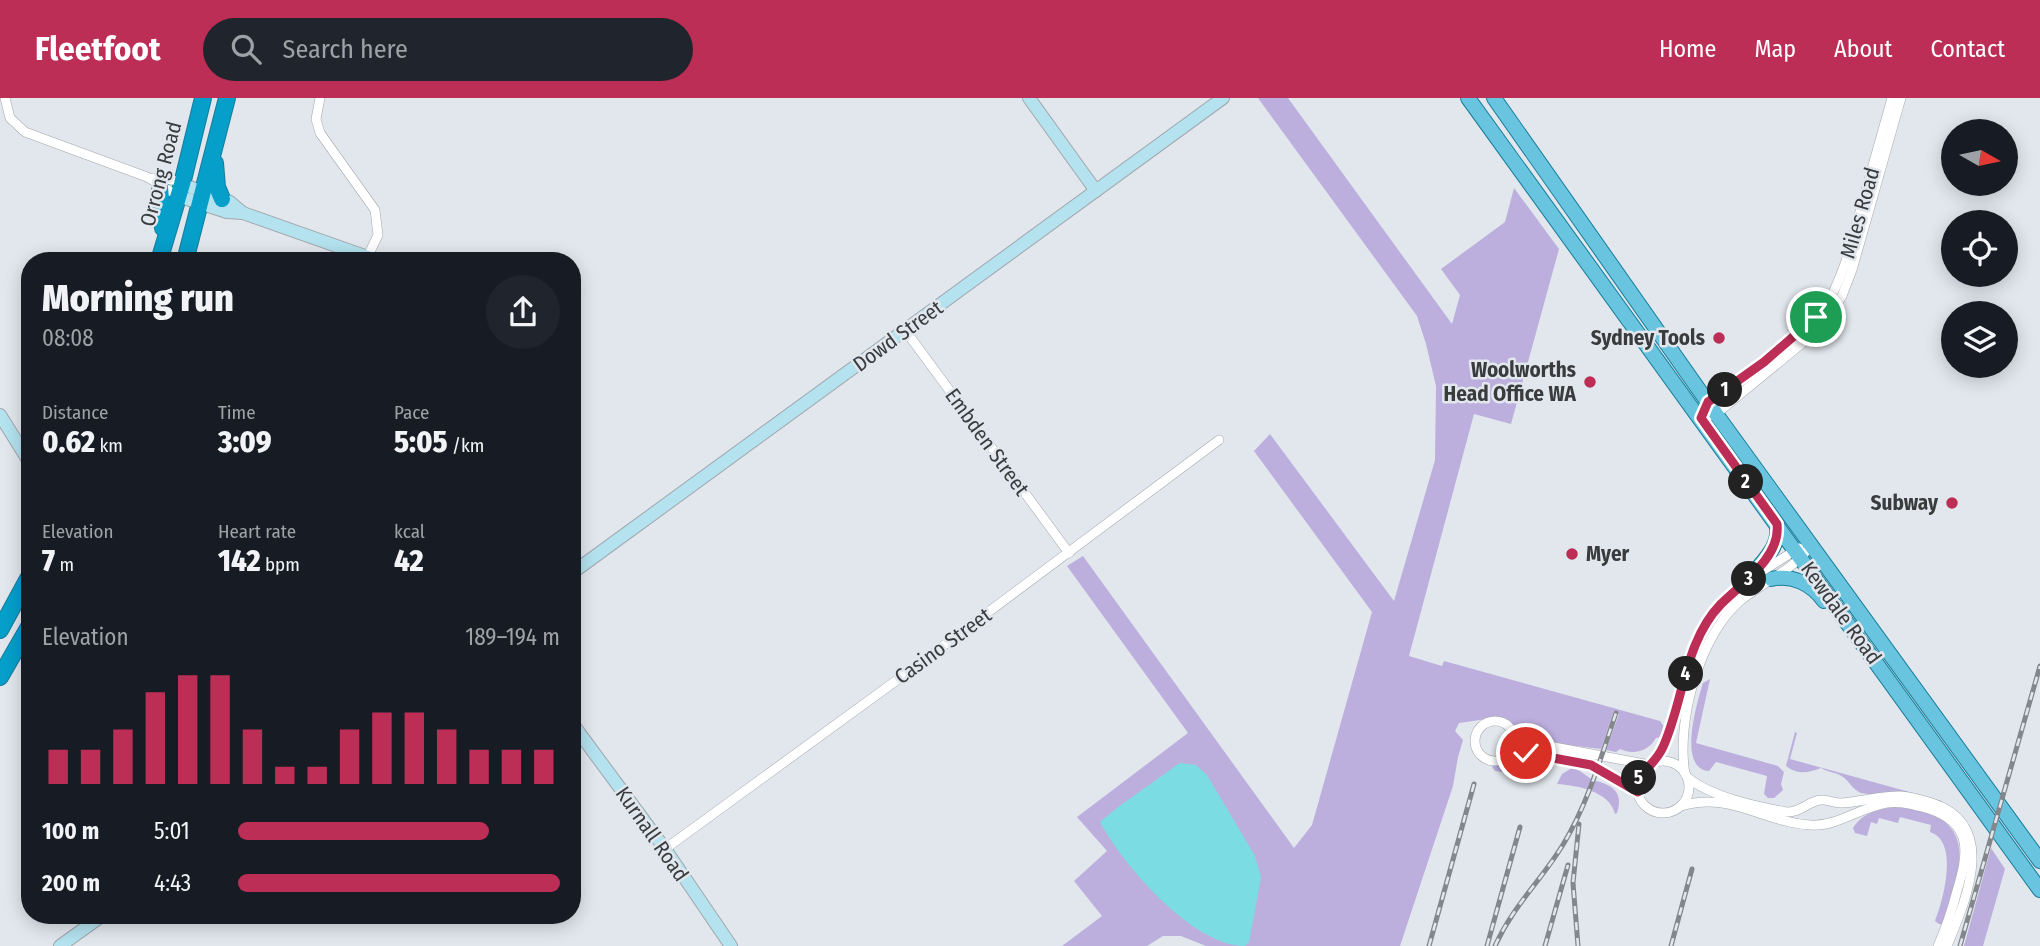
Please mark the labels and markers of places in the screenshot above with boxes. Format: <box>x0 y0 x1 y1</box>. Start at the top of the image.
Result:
pin <box>1786 287 1846 347</box>
place label: Sydney Tools <box>1591 325 1705 351</box>
marker: Sydney Tools <box>1711 330 1727 346</box>
place label: Woolworths Head Office WA <box>1444 357 1577 407</box>
pin: 1 <box>1708 372 1742 408</box>
marker: Woolworths Head Office WA <box>1582 374 1598 390</box>
pin: 2 <box>1728 464 1764 500</box>
place label: Subway <box>1871 490 1939 516</box>
marker: Subway <box>1944 495 1960 511</box>
place label: Myer <box>1586 541 1630 567</box>
marker: Myer <box>1564 546 1580 562</box>
pin: 3 <box>1732 561 1766 596</box>
pin: 4 <box>1668 656 1704 692</box>
pin <box>1496 723 1556 783</box>
pin: 5 <box>1622 760 1656 796</box>

